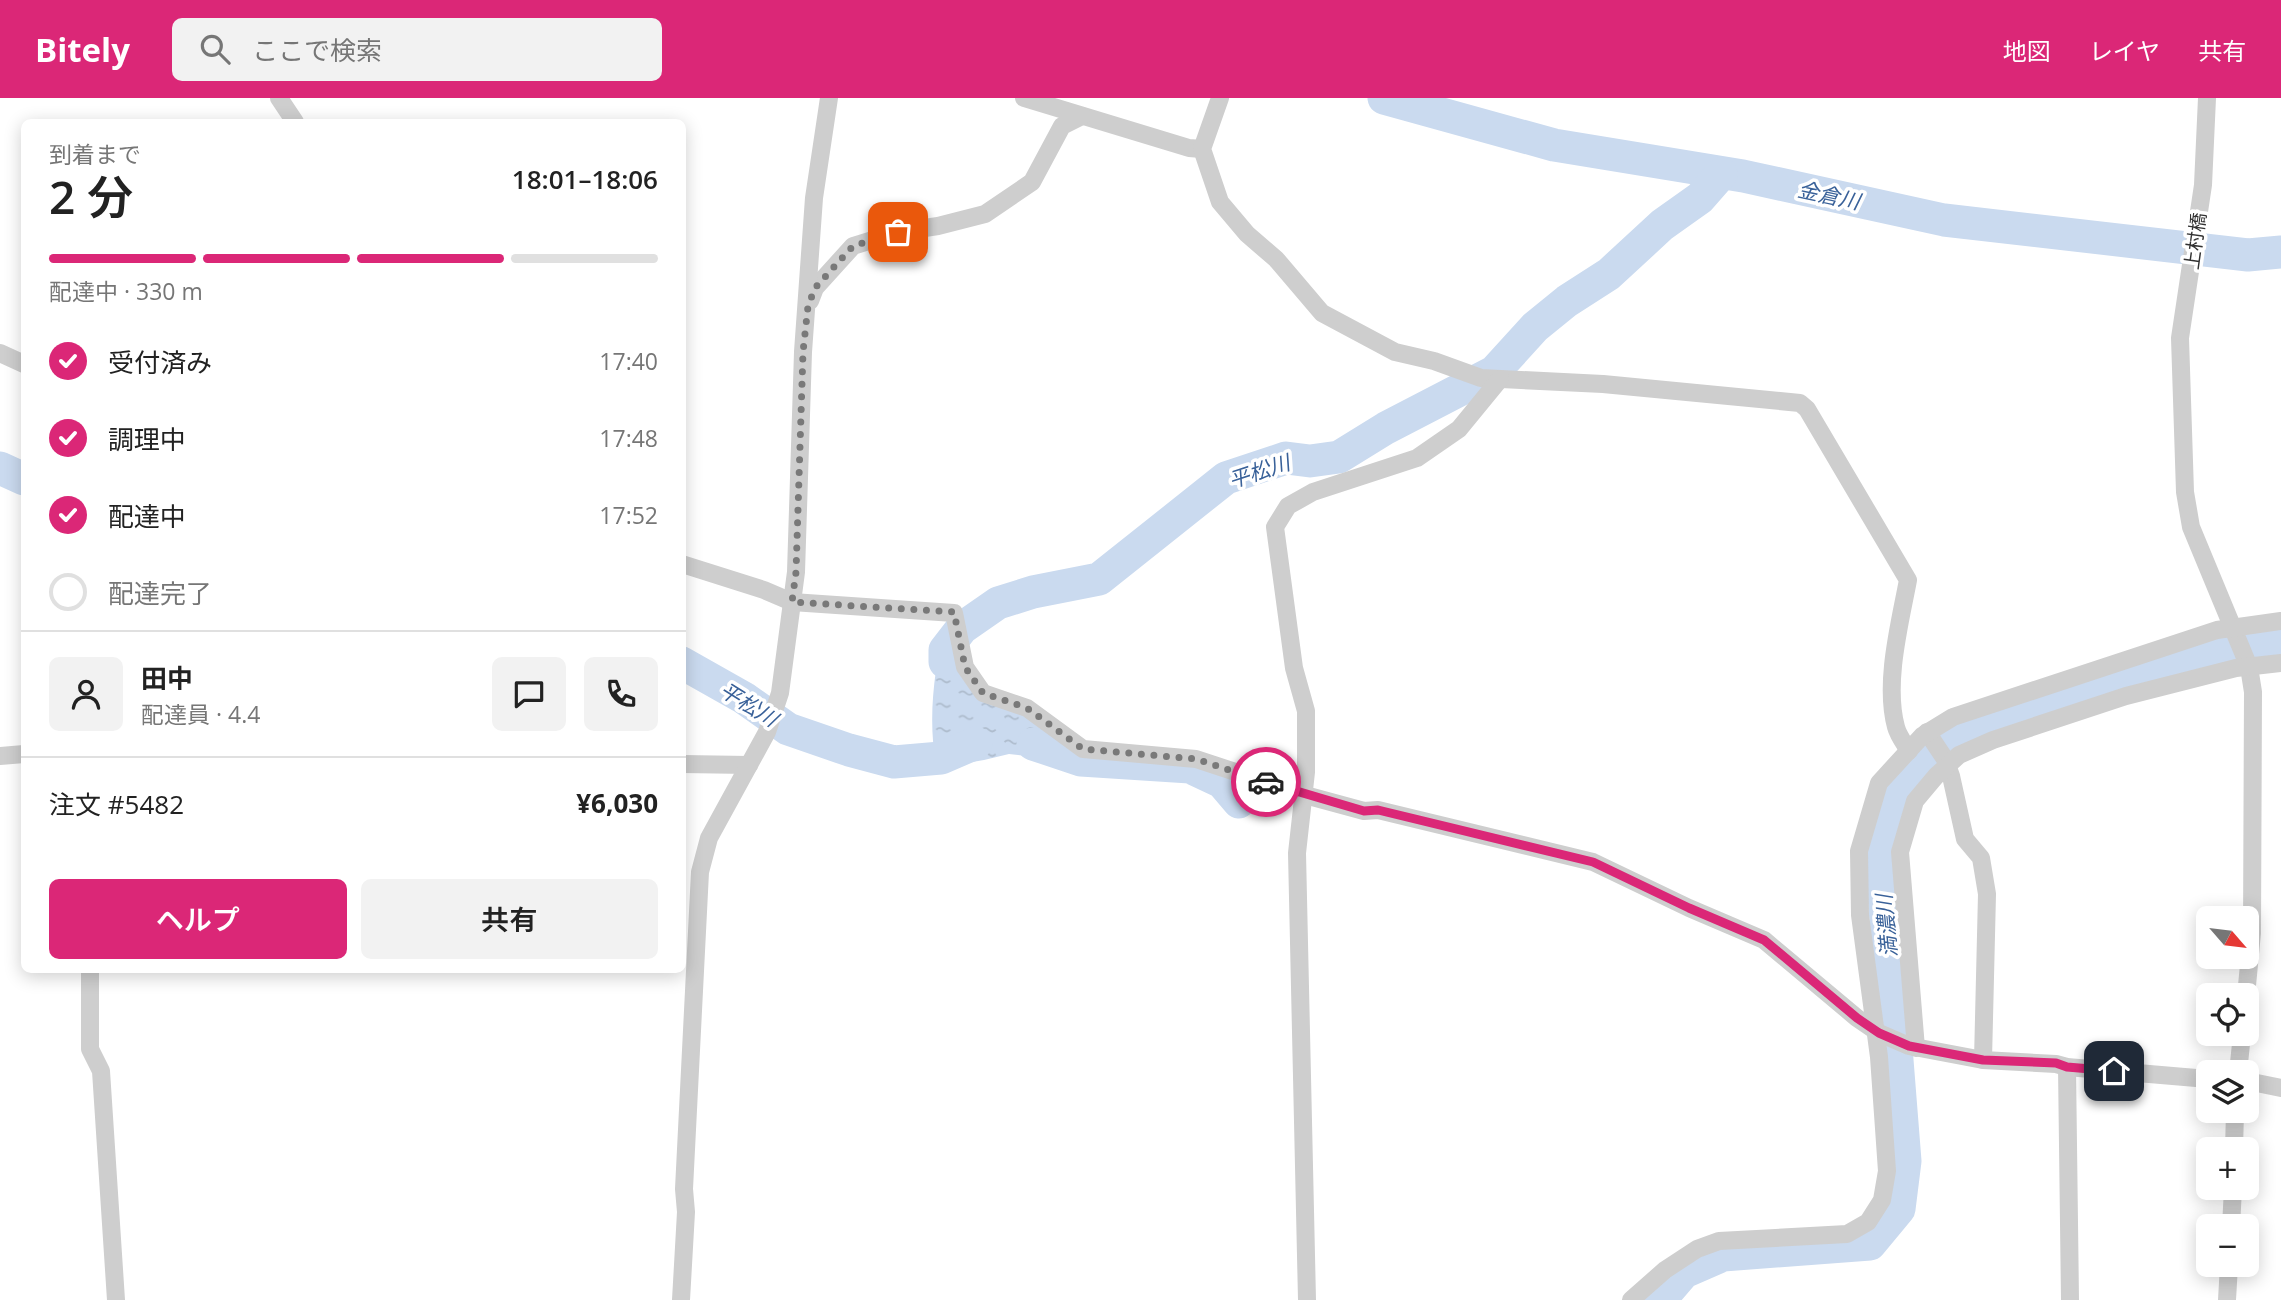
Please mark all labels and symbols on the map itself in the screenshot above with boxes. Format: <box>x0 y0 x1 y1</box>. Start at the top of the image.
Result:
water label: 金倉川 <box>1795 175 1865 216</box>
pin <box>868 202 928 262</box>
street label: 上村橋 <box>2178 211 2212 271</box>
water label: 平松川 <box>1225 447 1295 494</box>
water label: 平松川 <box>715 675 785 734</box>
courier <box>1231 747 1301 817</box>
water label: 満濃川 <box>1869 891 1903 959</box>
north arrow <box>2196 906 2259 970</box>
pin <box>2084 1041 2144 1101</box>

